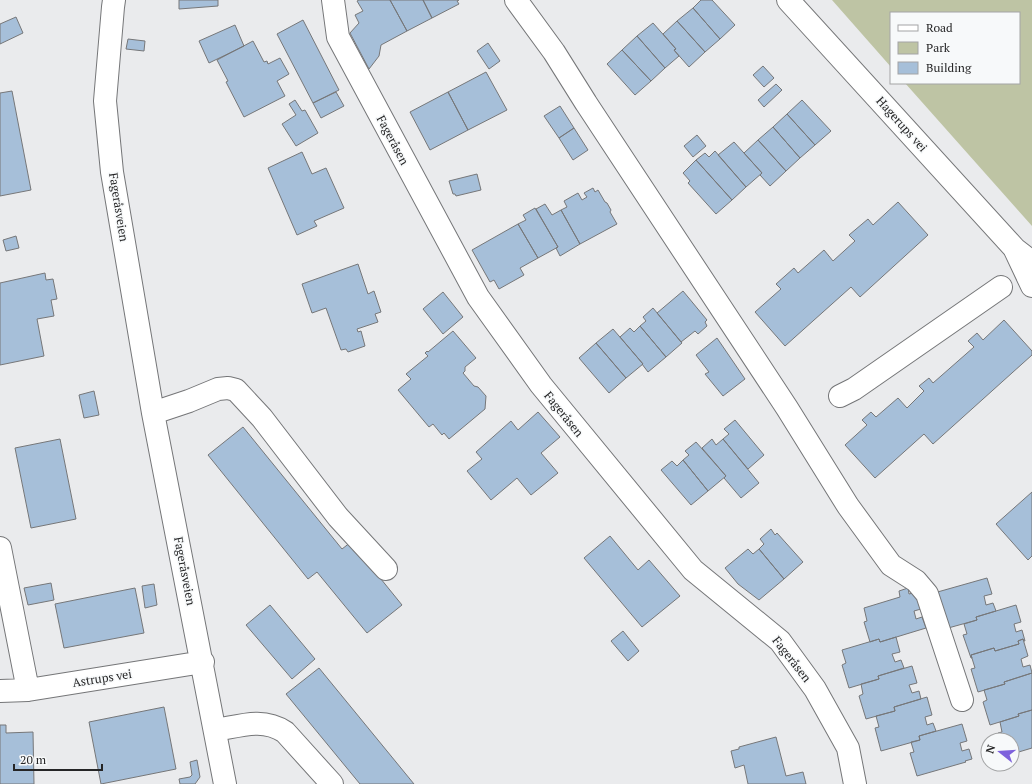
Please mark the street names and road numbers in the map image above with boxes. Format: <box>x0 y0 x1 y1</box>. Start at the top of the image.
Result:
street label: Hagerups vei <box>873 93 931 155</box>
street label: Fageråsen <box>374 113 412 167</box>
street label: Fageråsveien <box>106 172 132 242</box>
street label: Fageråsen <box>541 388 587 440</box>
street label: Fageråsveien <box>171 535 199 607</box>
street label: Fageråsen <box>769 633 815 685</box>
street label: Astrups vei <box>71 666 133 690</box>

